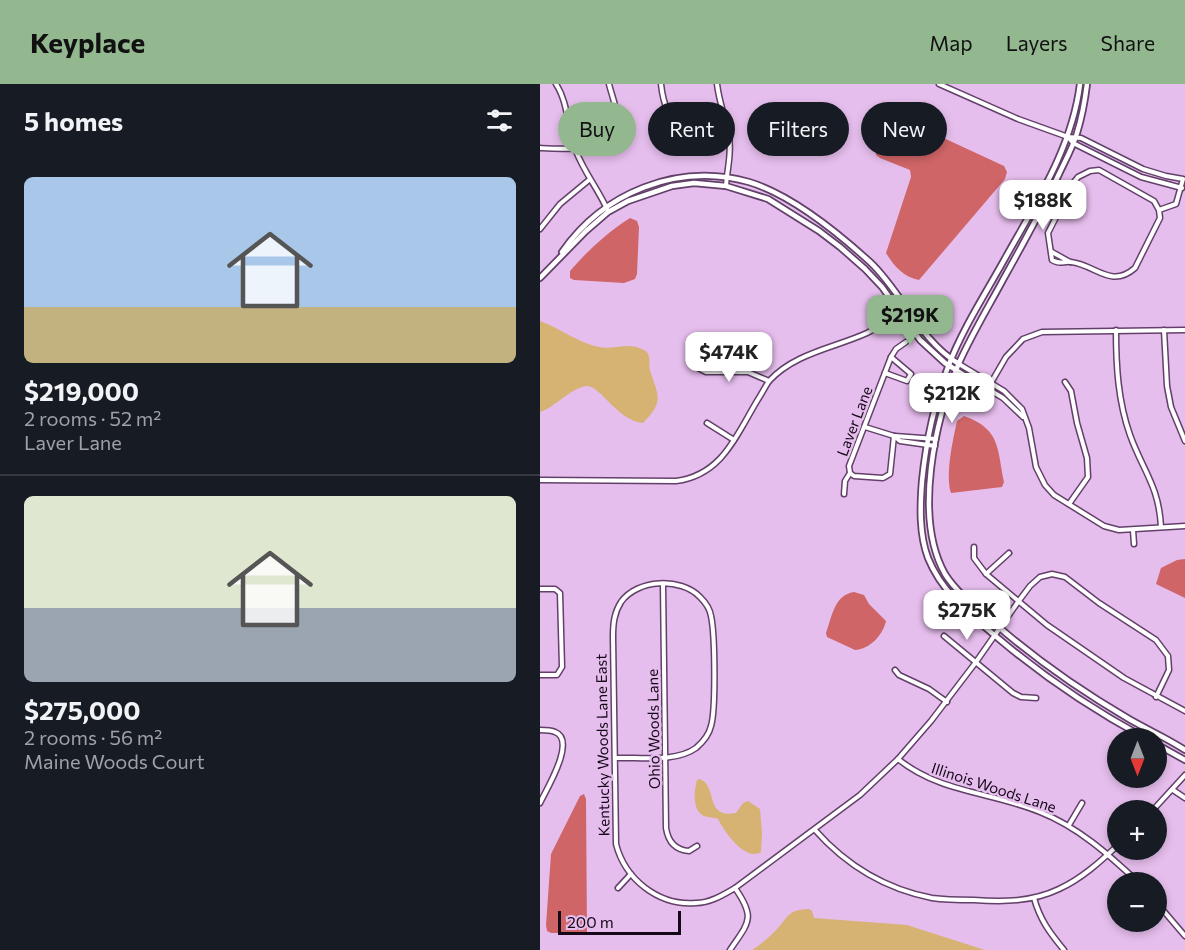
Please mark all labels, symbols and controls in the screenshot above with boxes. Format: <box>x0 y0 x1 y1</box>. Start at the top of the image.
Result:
text: Keyplace <box>30 25 145 59</box>
text: Map <box>929 30 973 55</box>
text: Layers <box>1006 30 1068 55</box>
text: Share <box>1101 30 1155 55</box>
chip: Buy <box>558 102 636 156</box>
chip: Rent <box>648 102 735 156</box>
chip: Filters <box>747 102 849 156</box>
chip: New <box>861 102 947 156</box>
icon: filters <box>483 104 516 137</box>
text: 5 homes <box>24 105 123 136</box>
pin: $188K <box>1001 180 1085 231</box>
text: $188K <box>1013 187 1073 211</box>
icon: home <box>216 216 324 324</box>
pin: $219K <box>868 295 952 346</box>
text: $219K <box>881 302 939 326</box>
pin: $474K <box>687 332 771 383</box>
text: $474K <box>699 339 759 363</box>
pin: $212K <box>910 373 994 424</box>
text: $219,000 <box>24 375 139 406</box>
text: $212K <box>923 380 981 404</box>
street label: Laver Lane <box>832 383 876 458</box>
text: 2 rooms · 52 m² <box>24 406 161 430</box>
text: Laver Lane <box>24 430 122 454</box>
icon: home <box>216 535 324 643</box>
pin: $275K <box>925 590 1009 641</box>
text: $275K <box>937 597 997 621</box>
street label: Kentucky Woods Lane East <box>591 653 613 837</box>
street label: Ohio Woods Lane <box>643 669 663 789</box>
text: $275,000 <box>24 694 140 725</box>
text: 2 rooms · 56 m² <box>24 725 162 749</box>
north arrow <box>1107 728 1167 788</box>
map controls <box>1107 728 1167 932</box>
text: Maine Woods Court <box>24 749 205 773</box>
street label: Illinois Woods Lane <box>929 758 1059 816</box>
button: + <box>1107 800 1167 860</box>
button: − <box>1107 872 1167 932</box>
scale bar <box>558 908 681 936</box>
text: 200 m <box>567 912 614 931</box>

